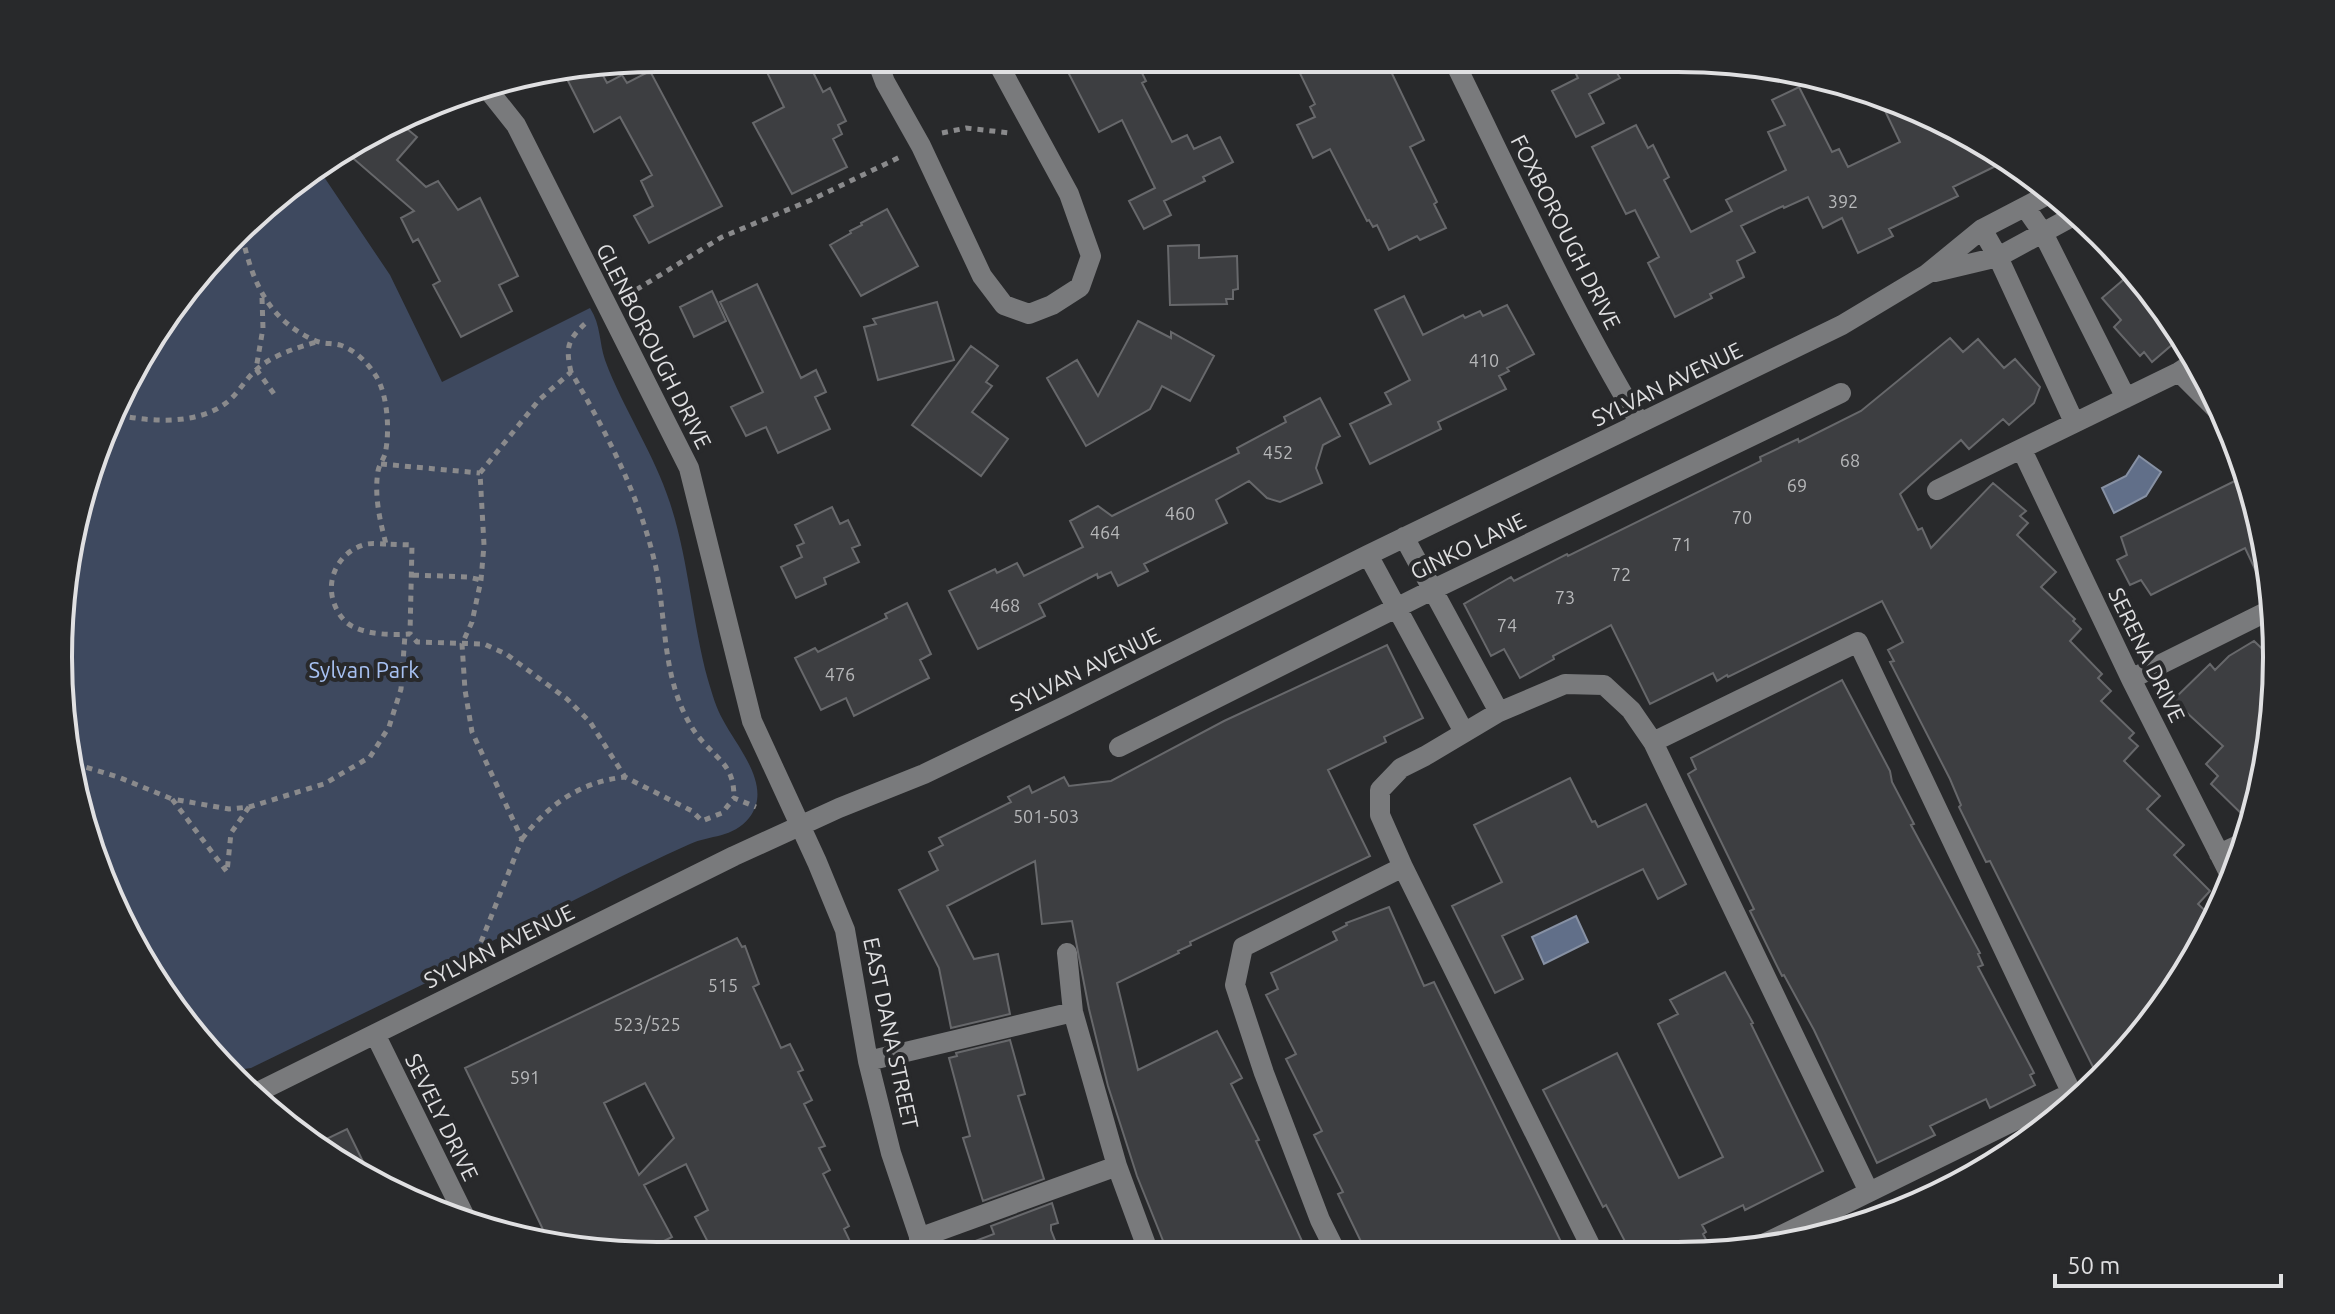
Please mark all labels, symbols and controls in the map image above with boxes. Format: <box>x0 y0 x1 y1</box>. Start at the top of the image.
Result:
street label: FOXBOROUGH DRIVE <box>1507 130 1626 333</box>
house number: 392 <box>1828 191 1858 211</box>
street label: GLENBOROUGH DRIVE <box>592 239 717 453</box>
street label: SYLVAN AVENUE <box>1588 336 1746 431</box>
house number: 410 <box>1469 350 1499 370</box>
house number: 452 <box>1263 442 1293 462</box>
house number: 68 <box>1840 450 1860 470</box>
house number: 69 <box>1787 475 1807 495</box>
house number: 460 <box>1165 503 1195 523</box>
street label: GINKO LANE <box>1406 507 1529 584</box>
house number: 70 <box>1732 507 1752 527</box>
house number: 464 <box>1090 522 1120 542</box>
house number: 71 <box>1672 534 1692 554</box>
house number: 72 <box>1611 564 1631 584</box>
street label: SERENA DRIVE <box>2104 584 2191 726</box>
house number: 73 <box>1555 587 1575 607</box>
house number: 468 <box>990 595 1020 615</box>
house number: 74 <box>1497 615 1517 635</box>
street label: SYLVAN AVENUE <box>1006 621 1164 716</box>
park label: Sylvan Park <box>309 657 419 682</box>
house number: 476 <box>825 664 855 684</box>
house number: 501-503 <box>1013 806 1079 826</box>
street label: SYLVAN AVENUE <box>420 898 578 993</box>
street label: EAST DANA STREET <box>859 935 924 1131</box>
house number: 515 <box>708 975 738 995</box>
house number: 523/525 <box>613 1014 681 1034</box>
street label: SEVELY DRIVE <box>401 1049 484 1184</box>
house number: 591 <box>510 1067 540 1087</box>
scale bar <box>2055 1238 2281 1288</box>
text: 50 m <box>2067 1252 2120 1279</box>

